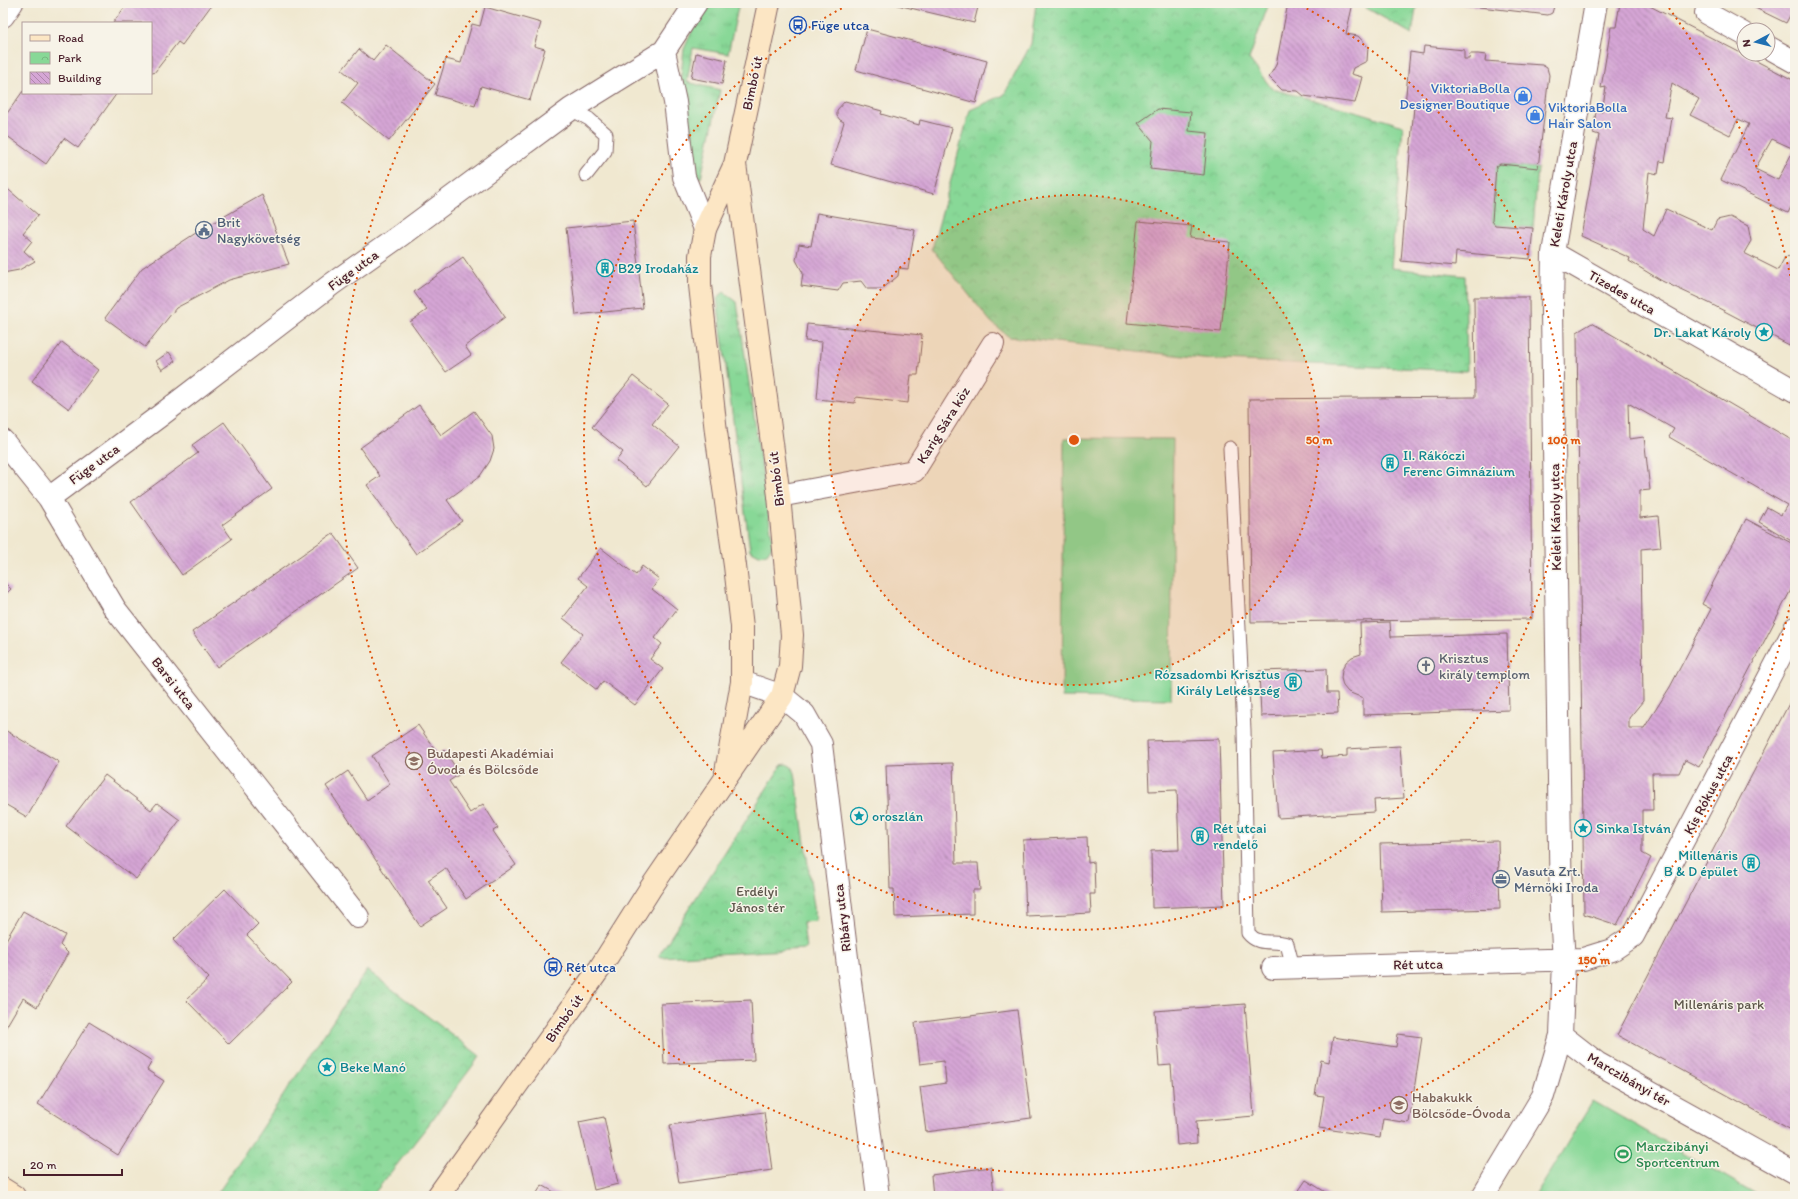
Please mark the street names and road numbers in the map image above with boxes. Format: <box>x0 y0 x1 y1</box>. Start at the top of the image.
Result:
street label: Bimbó út <box>738 54 767 112</box>
street label: Keleti Károly utca <box>1546 139 1581 248</box>
street label: Füge utca <box>325 246 383 294</box>
street label: Tizedes utca <box>1585 266 1658 318</box>
street label: Karig Sára köz <box>913 383 974 467</box>
street label: Füge utca <box>66 440 124 488</box>
street label: Bimbó út <box>765 451 788 507</box>
street label: Keleti Károly utca <box>1546 462 1565 571</box>
street label: Barsi utca <box>148 654 200 713</box>
street label: Kis Rókus utca <box>1680 750 1737 837</box>
street label: Ribáry utca <box>830 882 855 953</box>
street label: Rét utca <box>1393 956 1443 973</box>
street label: Bimbó út <box>542 991 587 1046</box>
street label: Marczibányi tér <box>1584 1049 1674 1110</box>

